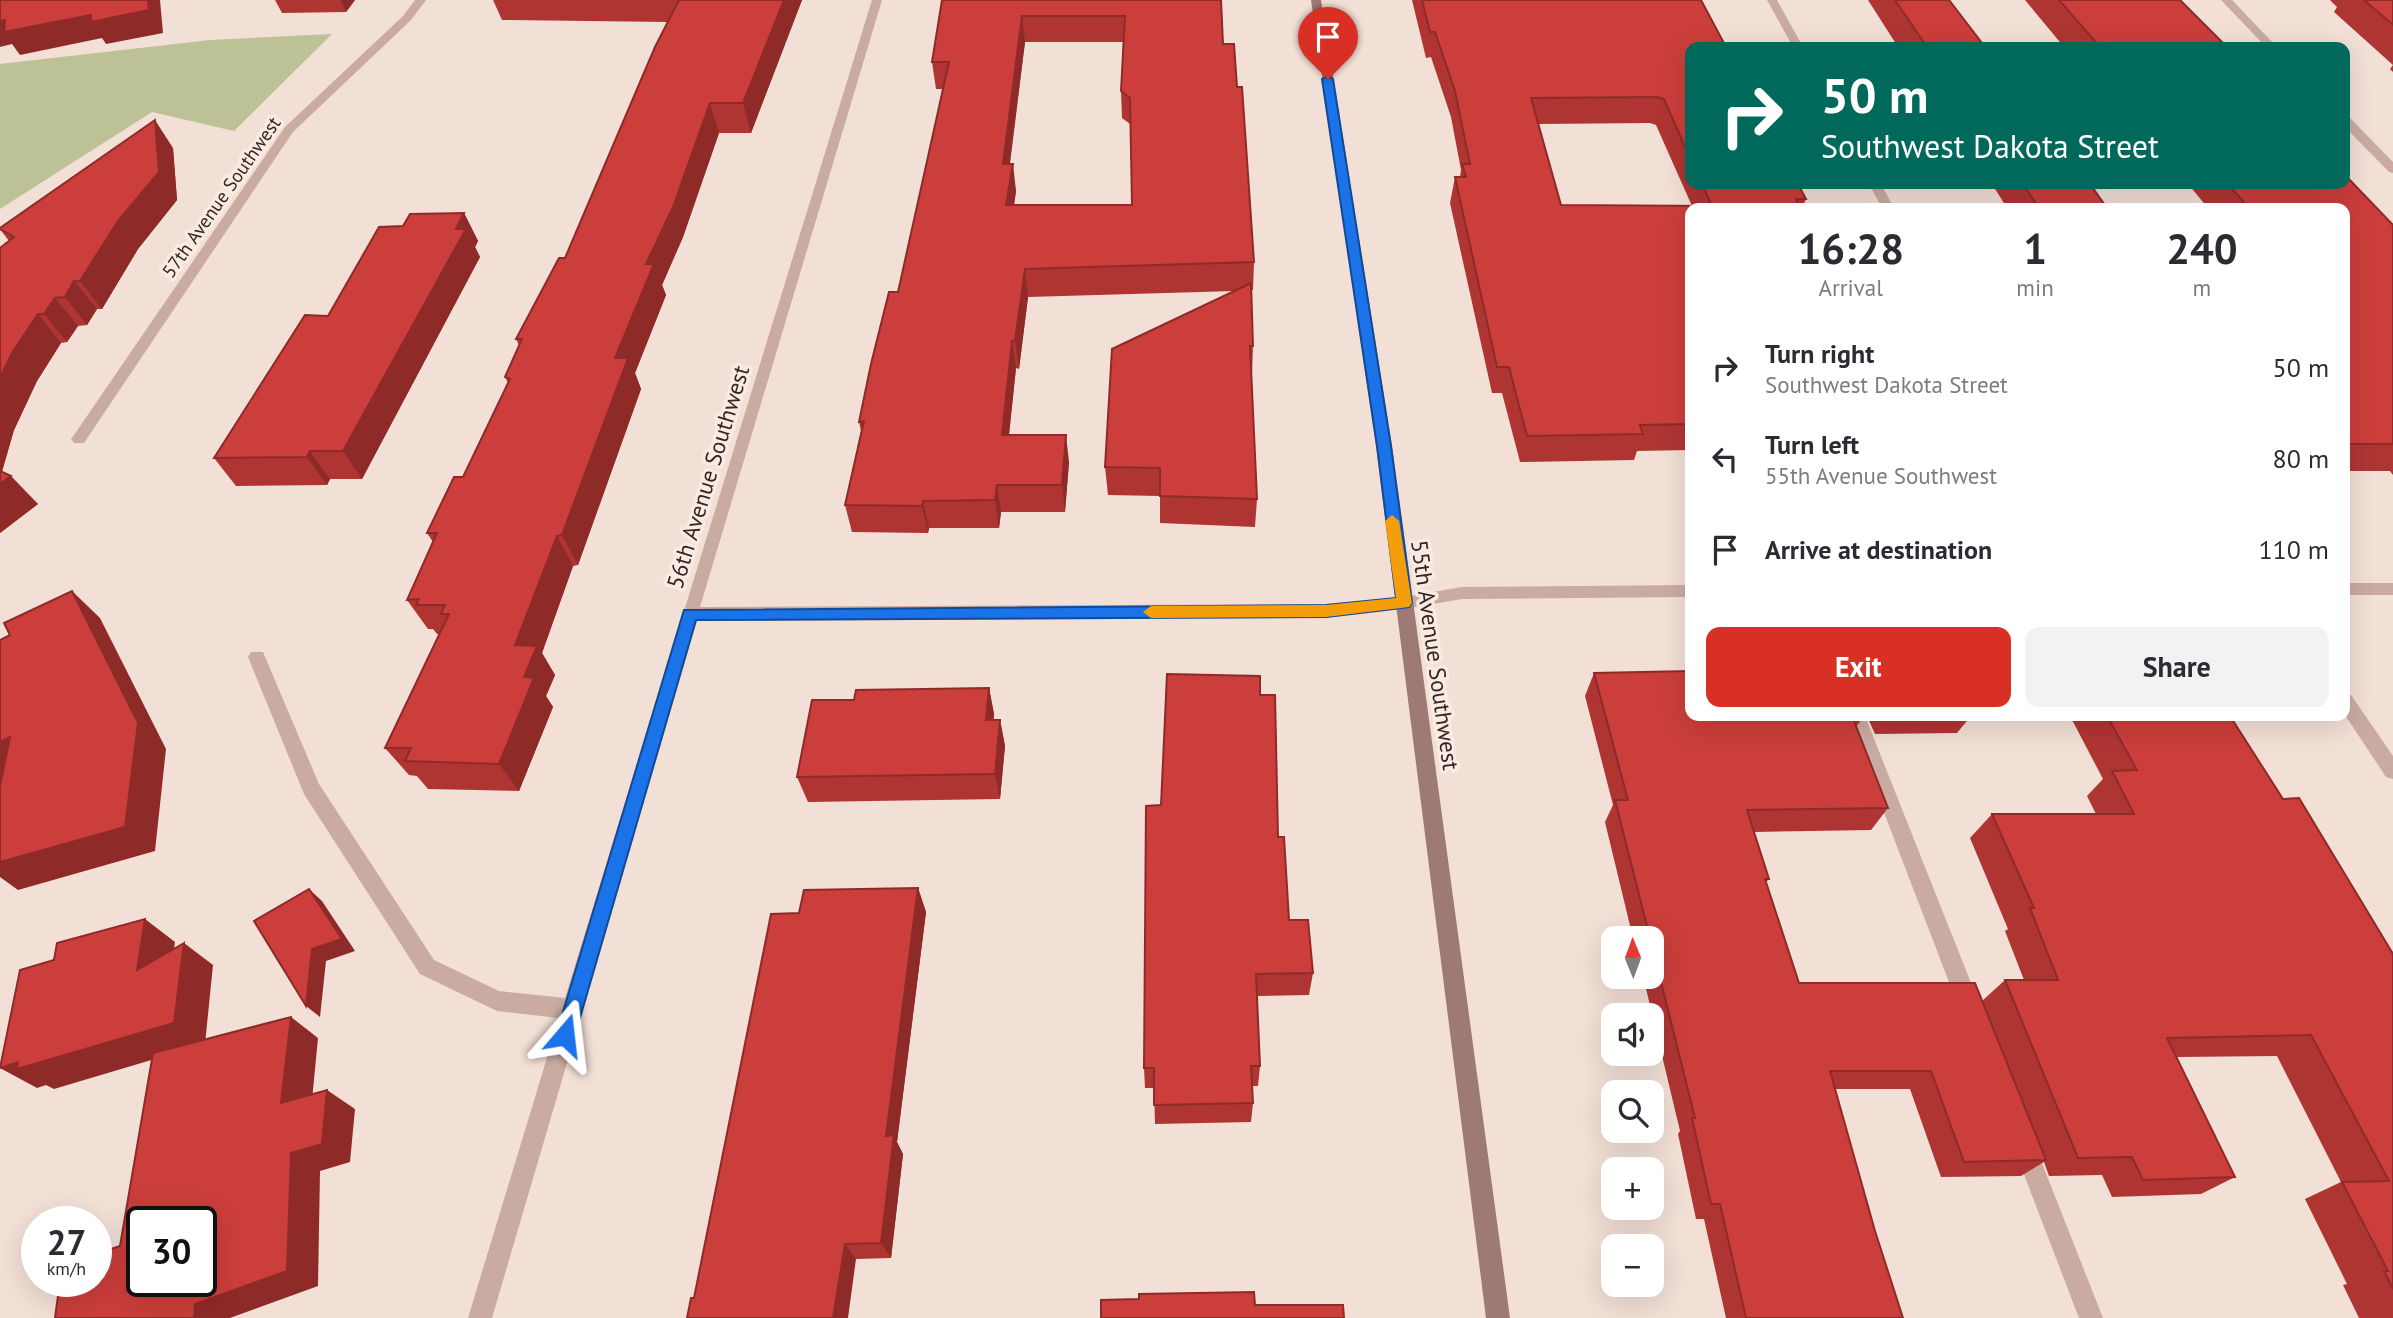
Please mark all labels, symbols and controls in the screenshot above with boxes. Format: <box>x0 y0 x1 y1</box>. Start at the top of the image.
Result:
pin <box>1298 7 1358 79</box>
icon: arrive <box>1309 18 1347 56</box>
text: 50 m <box>1821 63 1928 127</box>
icon: right <box>1706 70 1797 161</box>
street label: 57th Avenue Southwest <box>156 111 286 282</box>
text: Southwest Dakota Street <box>1821 125 2159 167</box>
text: 16:28 <box>1797 221 1904 276</box>
text: 1 <box>2023 221 2047 276</box>
text: 240 <box>2166 221 2238 276</box>
text: Arrival <box>1818 273 1883 302</box>
text: min <box>2016 273 2054 302</box>
text: m <box>2193 273 2211 302</box>
text: Turn right <box>1765 337 1874 370</box>
icon: right <box>1706 349 1744 387</box>
text: 50 m <box>2273 351 2329 384</box>
street label: 56th Avenue Southwest <box>660 362 755 592</box>
text: Southwest Dakota Street <box>1765 370 2008 399</box>
text: Turn left <box>1765 428 1859 461</box>
icon: left <box>1706 440 1744 478</box>
text: 80 m <box>2273 442 2329 475</box>
text: 55th Avenue Southwest <box>1765 461 1997 490</box>
icon: arrive <box>1706 531 1744 569</box>
text: Arrive at destination <box>1765 533 1992 566</box>
text: 110 m <box>2258 533 2329 566</box>
street label: 55th Avenue Southwest <box>1405 538 1466 772</box>
button: Exit <box>1706 627 2011 707</box>
button: Share <box>2025 627 2329 707</box>
north arrow <box>1601 926 1664 989</box>
map controls <box>1601 926 1664 1297</box>
position arrow <box>528 998 602 1072</box>
button: sound <box>1601 1003 1664 1066</box>
button: search <box>1601 1080 1664 1143</box>
button: + <box>1601 1157 1664 1220</box>
speed limit sign: 30 <box>126 1206 217 1297</box>
text: 27 <box>47 1219 86 1265</box>
button: − <box>1601 1234 1664 1297</box>
text: km/h <box>47 1257 86 1280</box>

